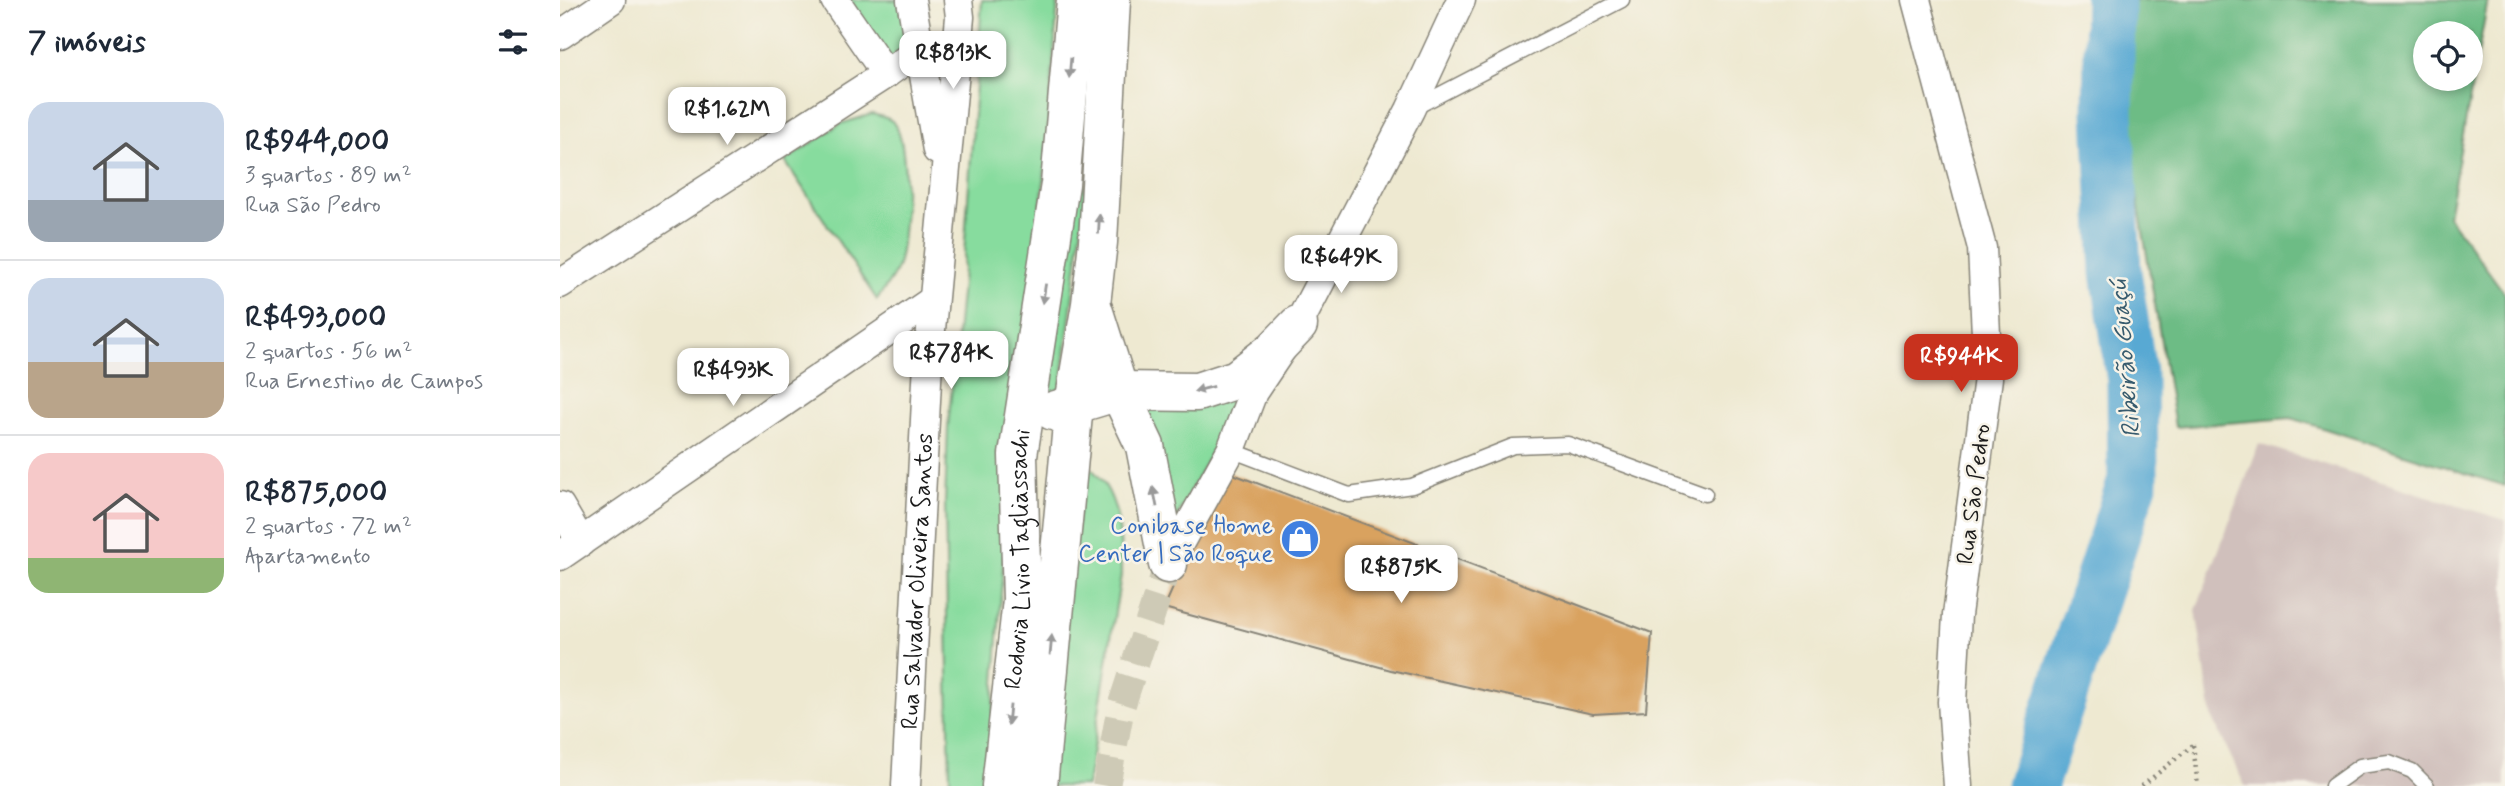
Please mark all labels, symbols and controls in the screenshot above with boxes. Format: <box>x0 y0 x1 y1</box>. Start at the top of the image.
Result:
map controls <box>2413 21 2483 91</box>
button: locate <box>2413 21 2483 91</box>
text: 7 imóveis <box>28 23 146 62</box>
icon: filters <box>494 23 532 61</box>
pin: R$813K <box>896 32 1010 91</box>
text: R$813K <box>915 39 991 69</box>
one-way arrow <box>1064 57 1075 79</box>
pin: R$1.62M <box>662 88 792 147</box>
text: R$1.62M <box>684 95 770 125</box>
text: R$944,000 <box>245 122 389 161</box>
icon: home <box>84 130 168 214</box>
text: 3 quartos · 89 m² <box>245 161 412 191</box>
text: Rua São Pedro <box>245 191 381 221</box>
one-way arrow <box>1094 213 1105 235</box>
pin: R$649K <box>1284 236 1398 295</box>
text: R$649K <box>1300 243 1382 273</box>
water label: Ribeirão Guaçú <box>2102 276 2150 439</box>
one-way arrow <box>1038 283 1049 305</box>
text: R$493,000 <box>245 298 386 337</box>
icon: home <box>84 306 168 390</box>
pin: R$784K <box>894 332 1008 391</box>
pin: R$944K <box>1904 334 2018 394</box>
text: 2 quartos · 56 m² <box>245 337 412 367</box>
text: R$784K <box>909 339 993 369</box>
text: R$944K <box>1920 342 2002 372</box>
pin: R$493K <box>676 348 790 408</box>
text: R$493K <box>693 356 773 386</box>
text: Rua Ernestino de Campos <box>245 367 483 397</box>
one-way arrow <box>1192 384 1214 395</box>
street label: Rua São Pedro <box>1950 422 1999 566</box>
street label: Rodovia Lívio Tagliassachi <box>998 427 1040 691</box>
street label: Rua Salvador Oliveira Santos <box>895 432 941 730</box>
text: R$875,000 <box>245 473 387 512</box>
icon: home <box>84 481 168 565</box>
one-way arrow <box>1150 486 1161 508</box>
place label: Conibase Home Center | São Roque <box>1078 511 1273 570</box>
text: 2 quartos · 72 m² <box>245 512 412 542</box>
shop icon: Conibase Home Center | São Roque <box>1279 518 1321 560</box>
text: Apartamento <box>245 542 371 572</box>
pin: R$875K <box>1344 546 1458 605</box>
text: R$875K <box>1361 553 1441 583</box>
one-way arrow <box>1046 634 1057 656</box>
one-way arrow <box>1003 704 1014 726</box>

